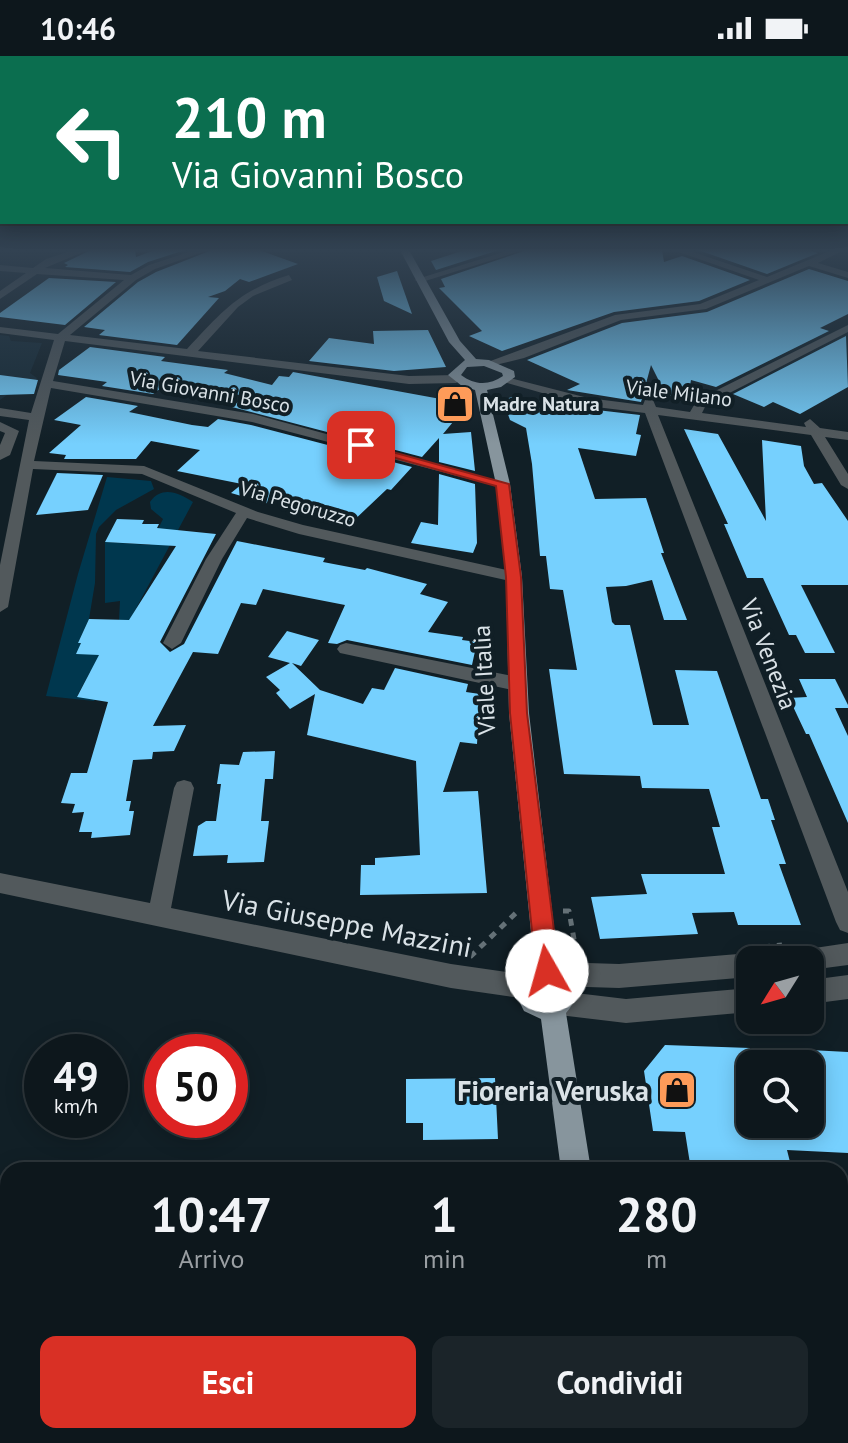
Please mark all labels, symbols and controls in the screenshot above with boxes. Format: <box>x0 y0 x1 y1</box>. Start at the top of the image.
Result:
text: 10:46 <box>40 9 116 48</box>
text: 210 m <box>172 81 327 153</box>
icon: left <box>40 88 144 192</box>
text: Via Giovanni Bosco <box>172 151 464 198</box>
street label: Via Giovanni Bosco <box>127 365 292 419</box>
street label: Viale Milano <box>624 373 733 412</box>
shop icon: Madre Natura <box>434 383 476 425</box>
place label: Madre Natura <box>483 391 600 417</box>
pin <box>327 411 395 479</box>
icon: arrive <box>339 423 383 467</box>
street label: Via Pegoruzzo <box>236 475 359 533</box>
street label: Via Venezia <box>733 593 804 714</box>
street label: Viale Italia <box>466 624 502 737</box>
street label: Via Giuseppe Mazzini <box>218 880 475 965</box>
position arrow <box>505 929 589 1013</box>
north arrow <box>736 946 824 1034</box>
map controls <box>736 946 824 1138</box>
speed limit sign: 50 <box>144 1034 248 1138</box>
text: 49 <box>53 1050 99 1102</box>
button: search <box>736 1050 824 1138</box>
shop icon: Fioreria Veruska <box>656 1069 698 1111</box>
place label: Fioreria Veruska <box>457 1072 649 1109</box>
text: km/h <box>54 1093 98 1119</box>
text: 10:47 <box>151 1183 272 1245</box>
text: 1 <box>430 1183 458 1245</box>
text: 280 <box>616 1183 697 1245</box>
text: Arrivo <box>178 1242 244 1275</box>
text: min <box>423 1242 465 1275</box>
text: m <box>646 1242 667 1275</box>
button: Esci <box>40 1336 416 1428</box>
button: Condividi <box>432 1336 808 1428</box>

